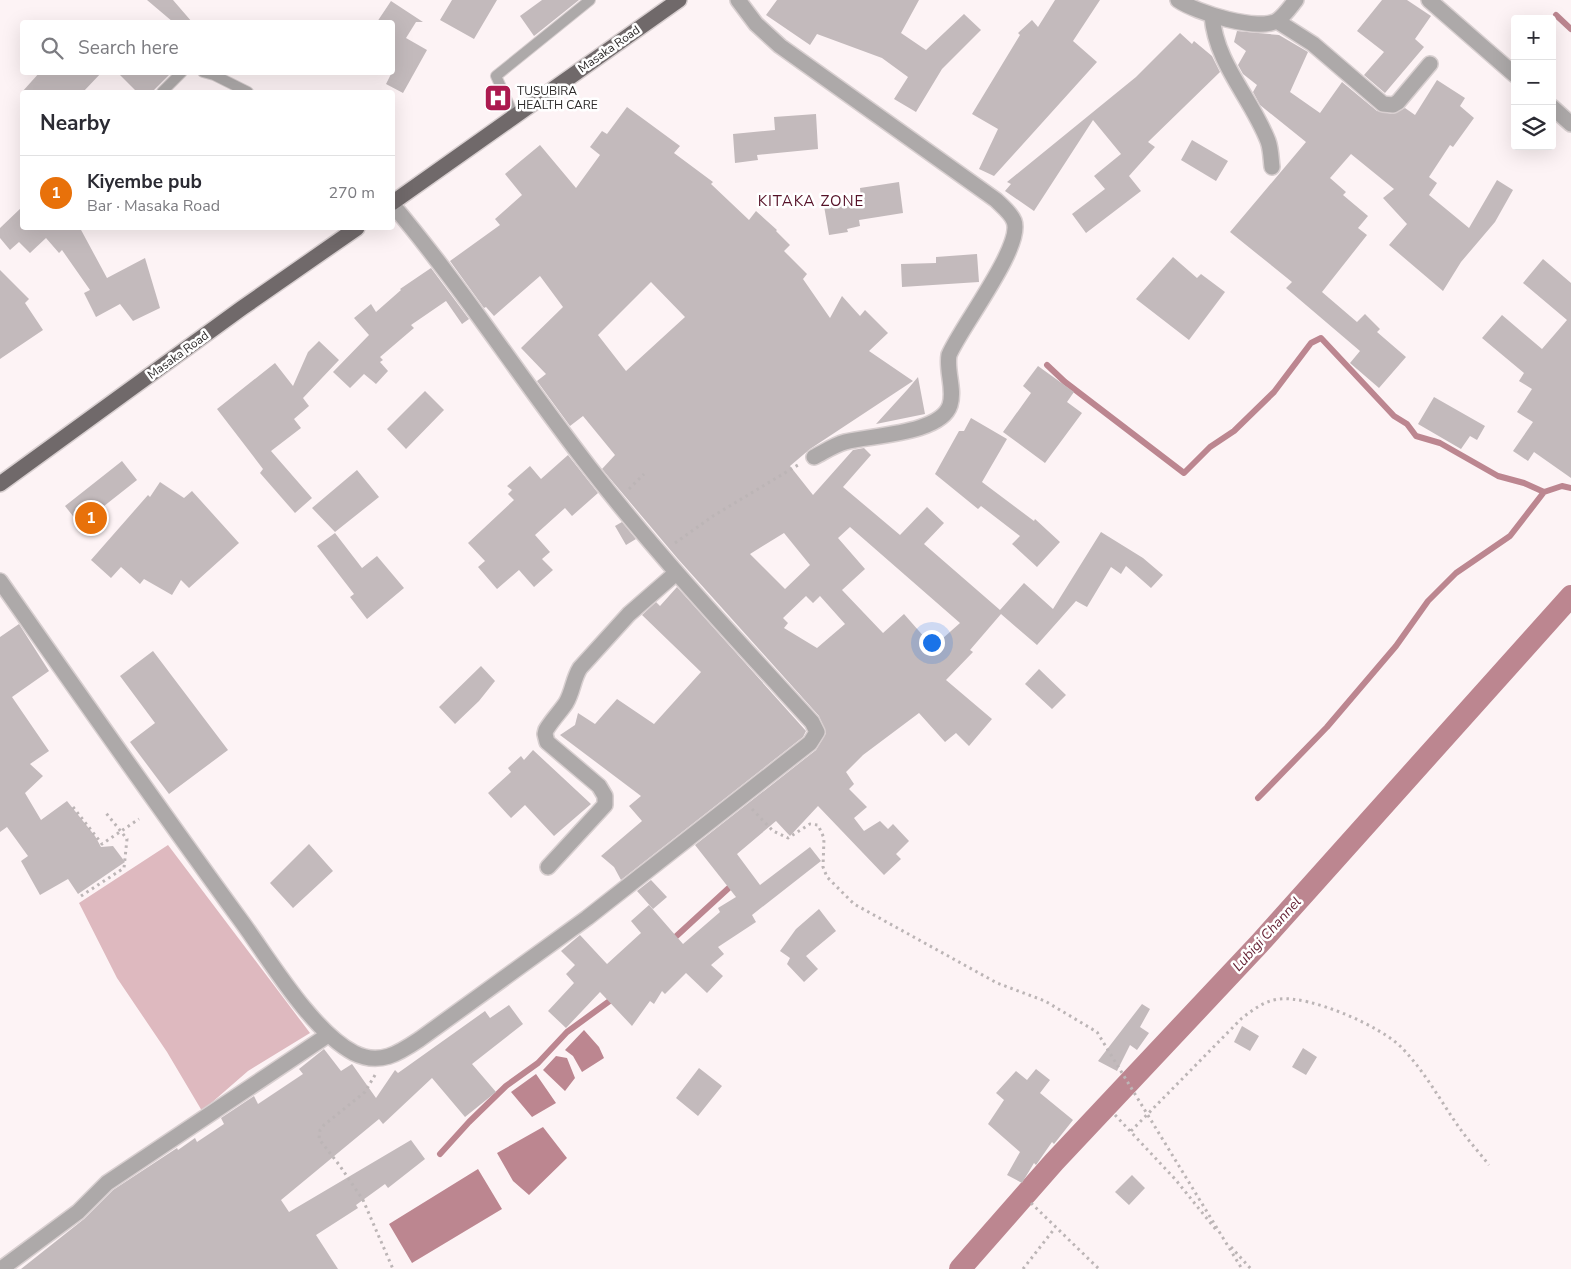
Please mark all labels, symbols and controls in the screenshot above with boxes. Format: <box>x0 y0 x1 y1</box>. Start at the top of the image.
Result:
map controls <box>1511 15 1556 150</box>
button: + <box>1511 15 1556 60</box>
search box <box>20 20 395 75</box>
street label: Masaka Road <box>575 22 643 76</box>
icon: search <box>38 34 66 62</box>
text: Search here <box>78 35 179 61</box>
button: − <box>1511 60 1556 105</box>
hospital icon: TUSUBIRA HEALTH CARE <box>483 83 513 113</box>
place label: TUSUBIRA HEALTH CARE <box>517 83 598 113</box>
button: layers <box>1511 105 1556 150</box>
text: Nearby <box>40 109 110 137</box>
text: Kiyembe pub <box>87 169 202 195</box>
text: 1 <box>51 182 61 204</box>
text: 270 m <box>328 182 375 204</box>
district label: KITAKA ZONE <box>758 191 864 211</box>
text: Bar · Masaka Road <box>87 195 220 217</box>
street label: Masaka Road <box>144 327 212 383</box>
pin: 1 <box>75 499 107 537</box>
your location <box>919 630 945 656</box>
water label: Lubigi Channel <box>1228 893 1306 975</box>

